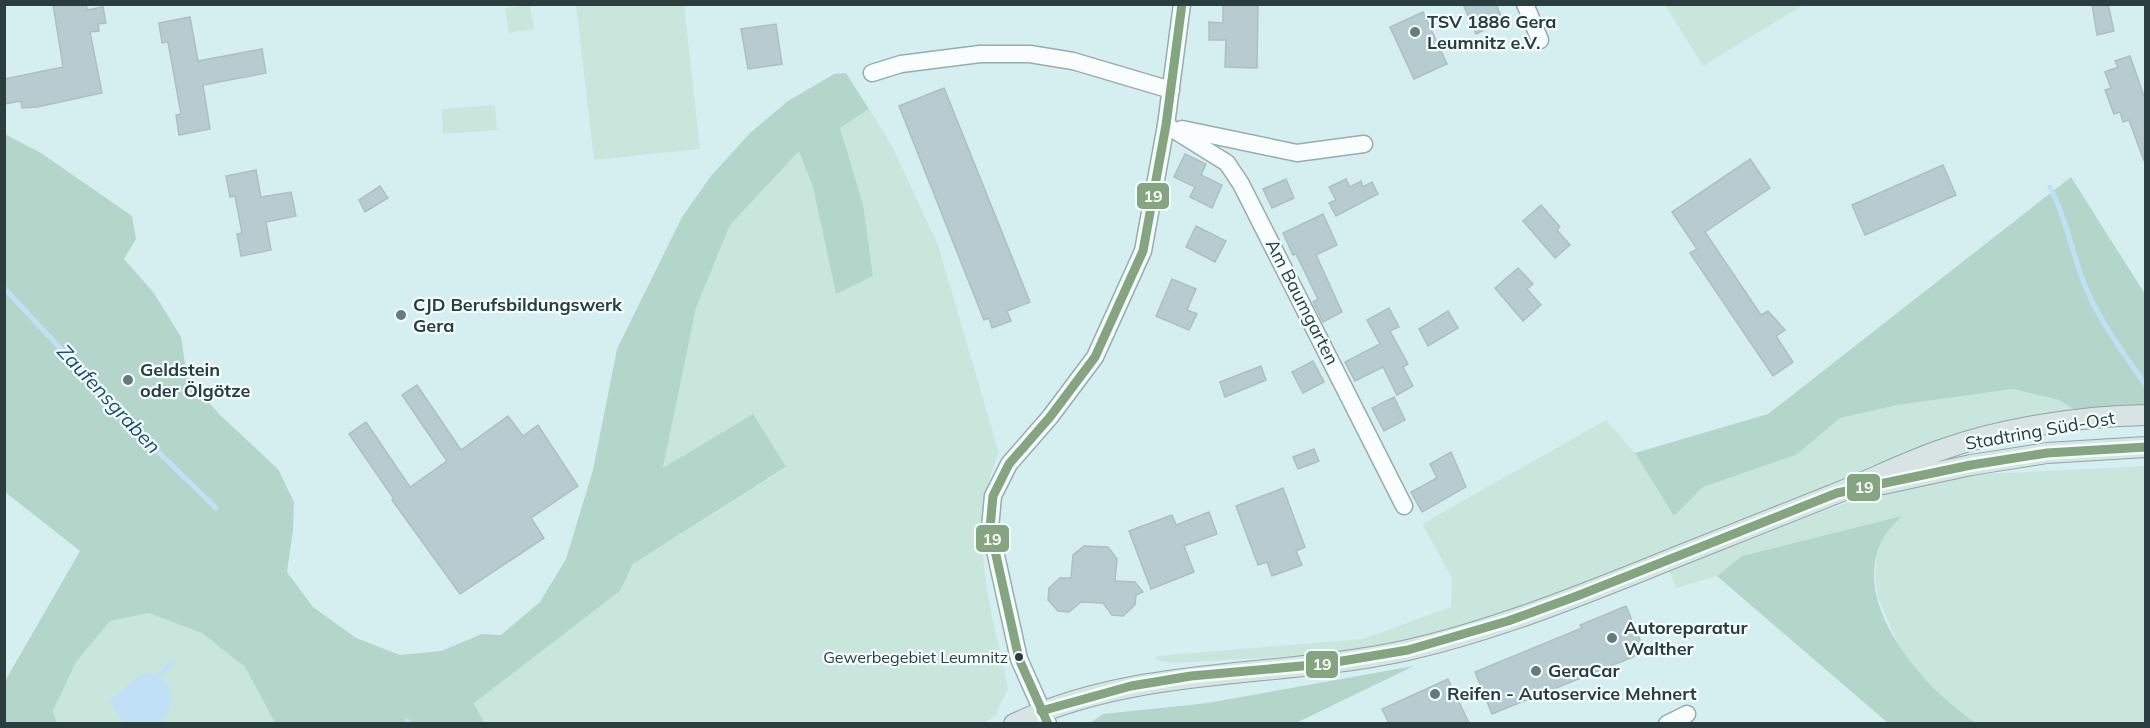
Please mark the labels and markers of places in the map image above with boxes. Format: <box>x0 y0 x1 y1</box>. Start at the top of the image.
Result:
place label: TSV 1886 Gera Leumnitz e.V. <box>1427 10 1556 54</box>
marker: TSV 1886 Gera Leumnitz e.V. <box>1408 25 1422 39</box>
place label: CJD Berufsbildungswerk Gera <box>413 293 623 337</box>
marker: CJD Berufsbildungswerk Gera <box>394 308 408 322</box>
place label: Geldstein oder Ölgötze <box>140 358 250 402</box>
marker: Geldstein oder Ölgötze <box>121 373 135 387</box>
place label: Autoreparatur Walther <box>1624 616 1748 660</box>
marker: Autoreparatur Walther <box>1605 631 1619 645</box>
place label: Gewerbegebiet Leumnitz <box>823 647 1008 667</box>
marker: Gewerbegebiet Leumnitz <box>1013 651 1025 663</box>
place label: GeraCar <box>1548 659 1620 682</box>
marker: GeraCar <box>1529 664 1543 678</box>
place label: Reifen - Autoservice Mehnert <box>1447 682 1697 705</box>
marker: Reifen - Autoservice Mehnert <box>1428 687 1442 701</box>

